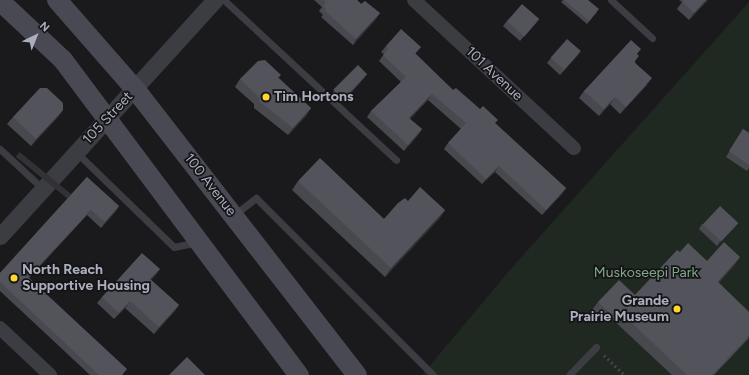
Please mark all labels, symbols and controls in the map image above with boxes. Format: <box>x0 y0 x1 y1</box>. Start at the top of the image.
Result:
north arrow <box>16 16 56 56</box>
text: N <box>37 19 52 35</box>
street label: 101 Avenue <box>462 44 526 104</box>
street label: 105 Street <box>80 88 136 148</box>
place label: Tim Hortons <box>274 89 353 105</box>
marker: Tim Hortons <box>261 92 271 102</box>
street label: 100 Avenue <box>180 150 240 220</box>
place label: North Reach Supportive Housing <box>22 262 150 294</box>
park label: Muskoseepi Park <box>594 265 698 281</box>
marker: North Reach Supportive Housing <box>9 273 19 283</box>
place label: Grande Prairie Museum <box>570 293 669 326</box>
marker: Grande Prairie Museum <box>672 304 682 314</box>

